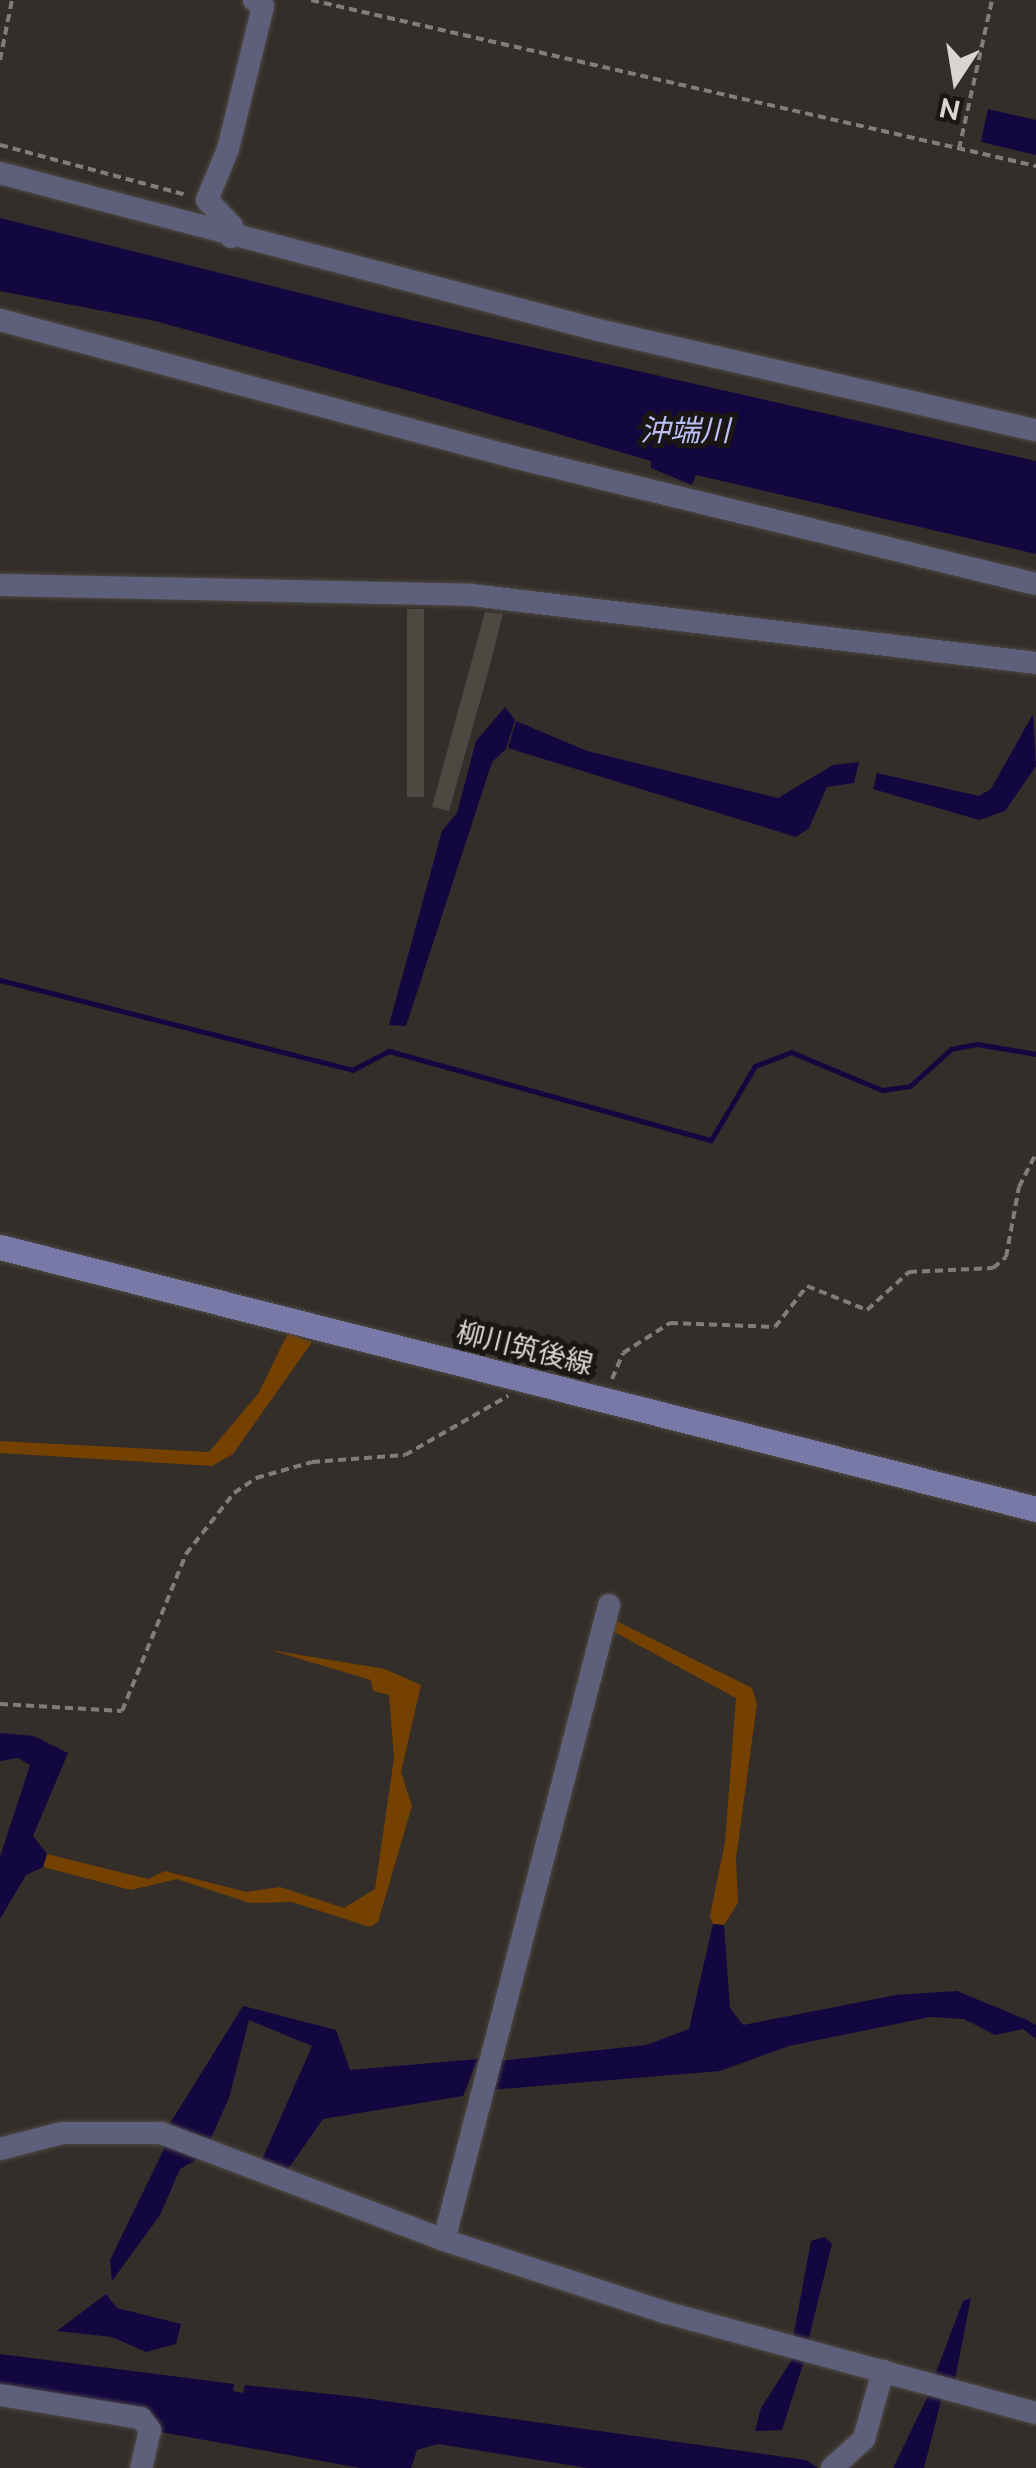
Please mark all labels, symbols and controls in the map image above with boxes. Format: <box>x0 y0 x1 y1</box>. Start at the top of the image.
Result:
north arrow <box>906 30 1006 130</box>
text: N <box>936 93 963 127</box>
water label: 沖端川 <box>640 412 730 448</box>
street label: 柳川筑後線 <box>453 1315 597 1381</box>

